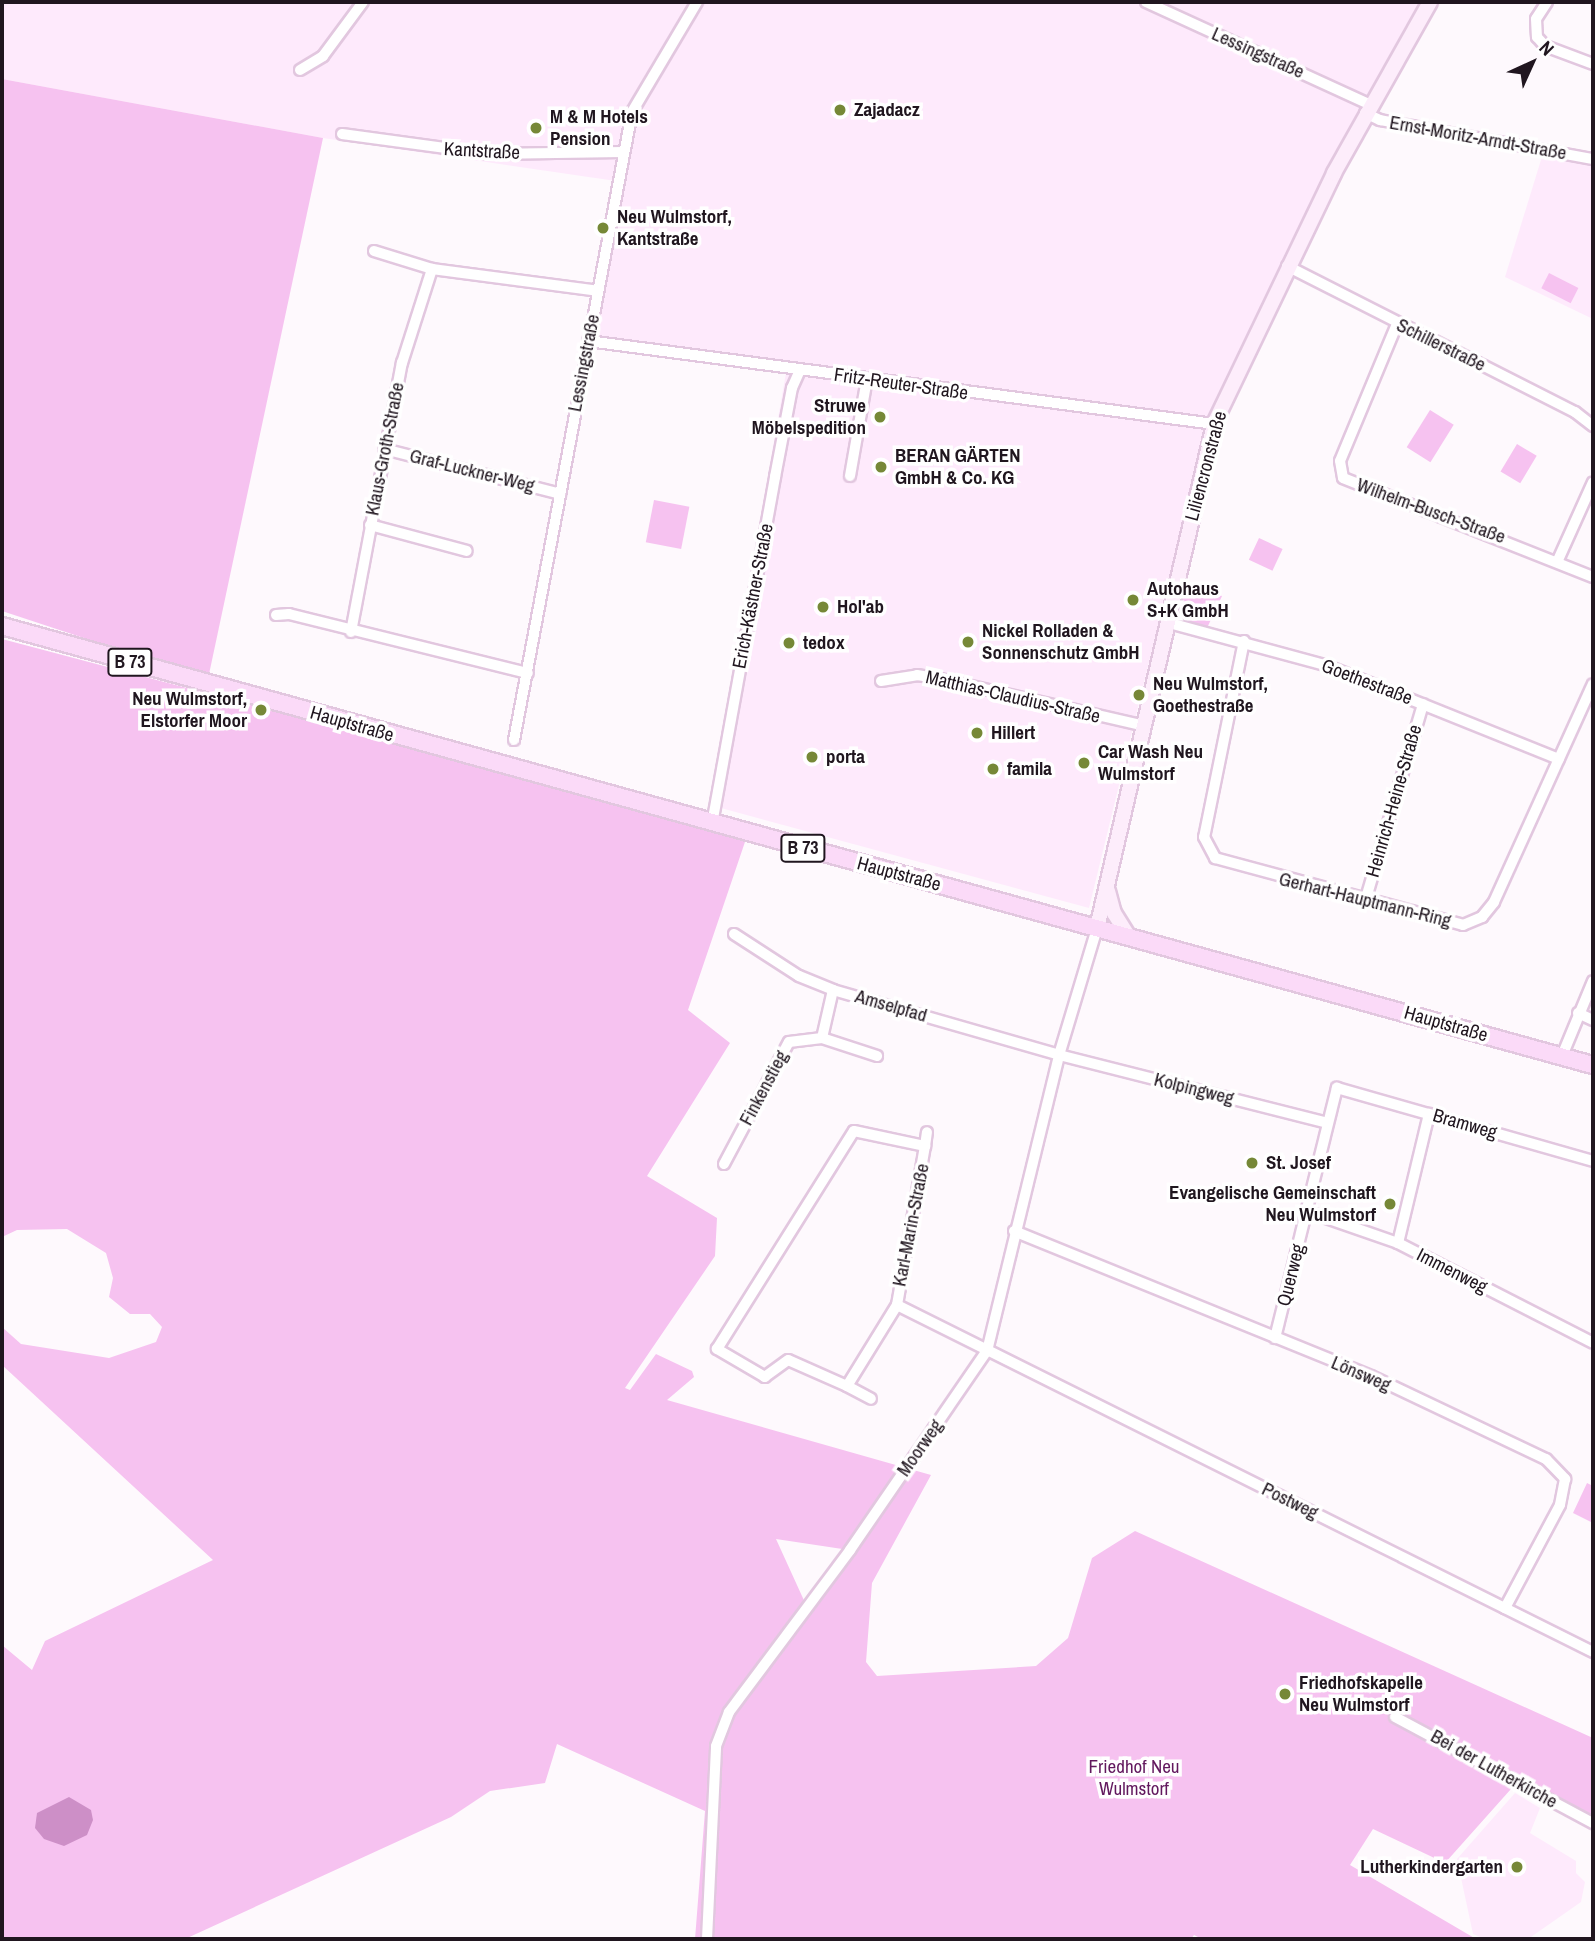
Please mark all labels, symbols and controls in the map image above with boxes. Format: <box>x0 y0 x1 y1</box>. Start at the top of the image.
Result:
street label: Lessingstraße <box>1208 23 1308 83</box>
north arrow <box>1497 28 1567 98</box>
text: N <box>1534 35 1560 61</box>
place label: Zajadacz <box>854 99 920 121</box>
marker: Zajadacz <box>832 102 848 118</box>
place label: M & M Hotels Pension <box>550 106 648 150</box>
street label: Ernst-Moritz-Arndt-Straße <box>1388 111 1568 165</box>
marker: M & M Hotels Pension <box>528 120 544 136</box>
street label: Kantstraße <box>443 138 521 164</box>
place label: Neu Wulmstorf, Kantstraße <box>617 206 732 250</box>
marker: Neu Wulmstorf, Kantstraße <box>595 220 611 236</box>
street label: Lessingstraße <box>563 312 605 414</box>
street label: Schillerstraße <box>1393 314 1489 376</box>
street label: Fritz-Reuter-Straße <box>833 363 969 405</box>
street label: Klaus-Groth-Straße <box>361 381 409 517</box>
place label: Struwe Möbelspedition <box>752 395 866 439</box>
marker: Struwe Möbelspedition <box>872 409 888 425</box>
street label: Liliencronstraße <box>1180 409 1232 523</box>
street label: Graf-Luckner-Weg <box>407 444 537 498</box>
place label: BERAN GÄRTEN GmbH & Co. KG <box>895 445 1020 489</box>
marker: BERAN GÄRTEN GmbH & Co. KG <box>873 459 889 475</box>
street label: Wilhelm-Busch-Straße <box>1353 473 1509 549</box>
street label: Erich-Kästner-Straße <box>728 522 778 670</box>
place label: Autohaus S+K GmbH <box>1147 578 1229 622</box>
marker: Autohaus S+K GmbH <box>1125 592 1141 608</box>
place label: Hol'ab <box>837 596 884 618</box>
marker: Hol'ab <box>815 599 831 615</box>
place label: Nickel Rolladen & Sonnenschutz GmbH <box>982 620 1140 664</box>
place label: tedox <box>803 632 845 654</box>
marker: Nickel Rolladen & Sonnenschutz GmbH <box>960 634 976 650</box>
marker: tedox <box>781 635 797 651</box>
road number: B 73 <box>107 648 153 676</box>
street label: Goethestraße <box>1318 654 1416 710</box>
street label: Matthias-Claudius-Straße <box>924 666 1102 728</box>
place label: Neu Wulmstorf, Goethestraße <box>1153 673 1268 717</box>
marker: Neu Wulmstorf, Goethestraße <box>1131 687 1147 703</box>
place label: Neu Wulmstorf, Elstorfer Moor <box>132 688 247 732</box>
street label: Hauptstraße <box>308 701 396 747</box>
marker: Neu Wulmstorf, Elstorfer Moor <box>253 702 269 718</box>
place label: Hillert <box>991 722 1035 744</box>
street label: Heinrich-Heine-Straße <box>1361 722 1427 880</box>
marker: Hillert <box>969 725 985 741</box>
place label: Car Wash Neu Wulmstorf <box>1098 741 1203 785</box>
place label: porta <box>826 746 865 768</box>
marker: porta <box>804 749 820 765</box>
marker: Car Wash Neu Wulmstorf <box>1076 755 1092 771</box>
place label: famila <box>1007 758 1052 780</box>
marker: famila <box>985 761 1001 777</box>
road number: B 73 <box>780 834 826 862</box>
street label: Hauptstraße <box>855 852 943 896</box>
street label: Gerhart-Hauptmann-Ring <box>1277 868 1453 932</box>
street label: Amselpfad <box>852 985 930 1027</box>
street label: Hauptstraße <box>1402 1001 1490 1047</box>
street label: Finkenstieg <box>735 1047 793 1129</box>
street label: Kolpingweg <box>1152 1068 1236 1110</box>
street label: Bramweg <box>1430 1104 1500 1144</box>
place label: St. Josef <box>1266 1152 1331 1174</box>
marker: St. Josef <box>1244 1155 1260 1171</box>
street label: Karl-Marin-Straße <box>888 1162 934 1288</box>
place label: Evangelische Gemeinschaft Neu Wulmstorf <box>1169 1182 1376 1226</box>
marker: Evangelische Gemeinschaft Neu Wulmstorf <box>1382 1196 1398 1212</box>
street label: Querweg <box>1272 1242 1310 1308</box>
street label: Immenweg <box>1413 1244 1491 1298</box>
street label: Lönsweg <box>1328 1351 1394 1397</box>
street label: Moorweg <box>892 1415 948 1481</box>
street label: Postweg <box>1258 1478 1322 1524</box>
place label: Friedhofskapelle Neu Wulmstorf <box>1299 1672 1423 1716</box>
marker: Friedhofskapelle Neu Wulmstorf <box>1277 1686 1293 1702</box>
street label: Bei der Lutherkirche <box>1427 1725 1561 1813</box>
park label: Friedhof Neu Wulmstorf <box>1089 1756 1179 1800</box>
place label: Lutherkindergarten <box>1360 1856 1503 1878</box>
marker: Lutherkindergarten <box>1509 1859 1525 1875</box>

